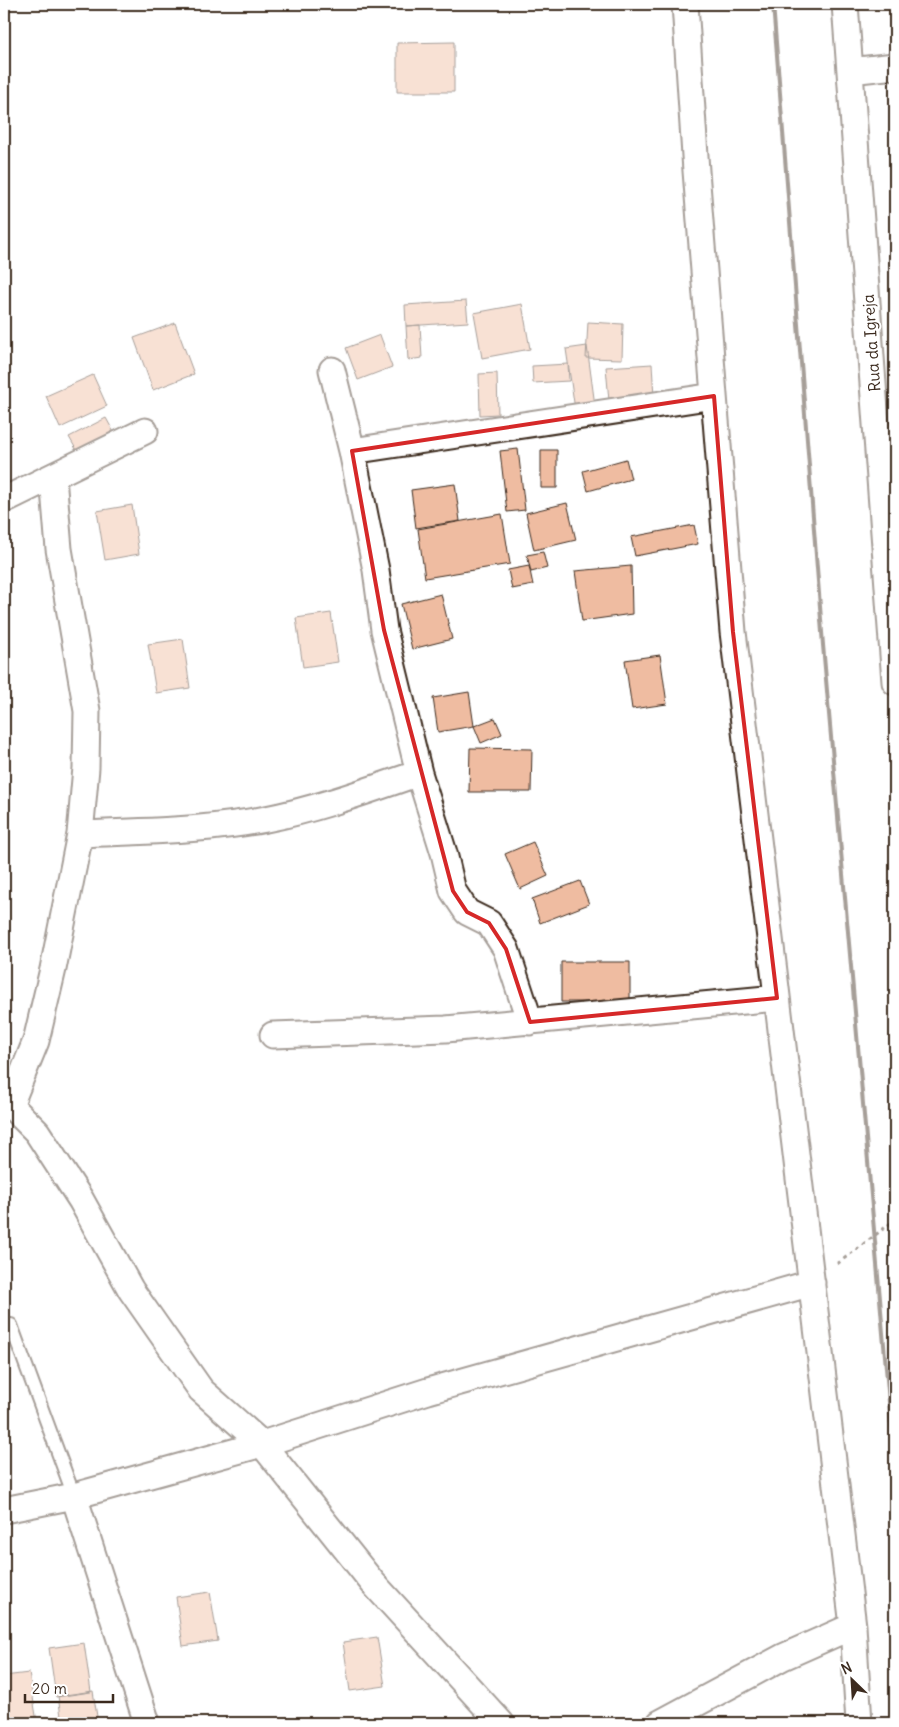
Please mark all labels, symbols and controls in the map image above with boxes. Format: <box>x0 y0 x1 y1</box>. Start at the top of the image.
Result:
street label: Rua da Igreja <box>858 294 884 392</box>
north arrow <box>826 1654 876 1704</box>
text: N <box>838 1658 855 1678</box>
scale bar <box>25 1672 112 1704</box>
text: 20 m <box>32 1679 67 1698</box>

